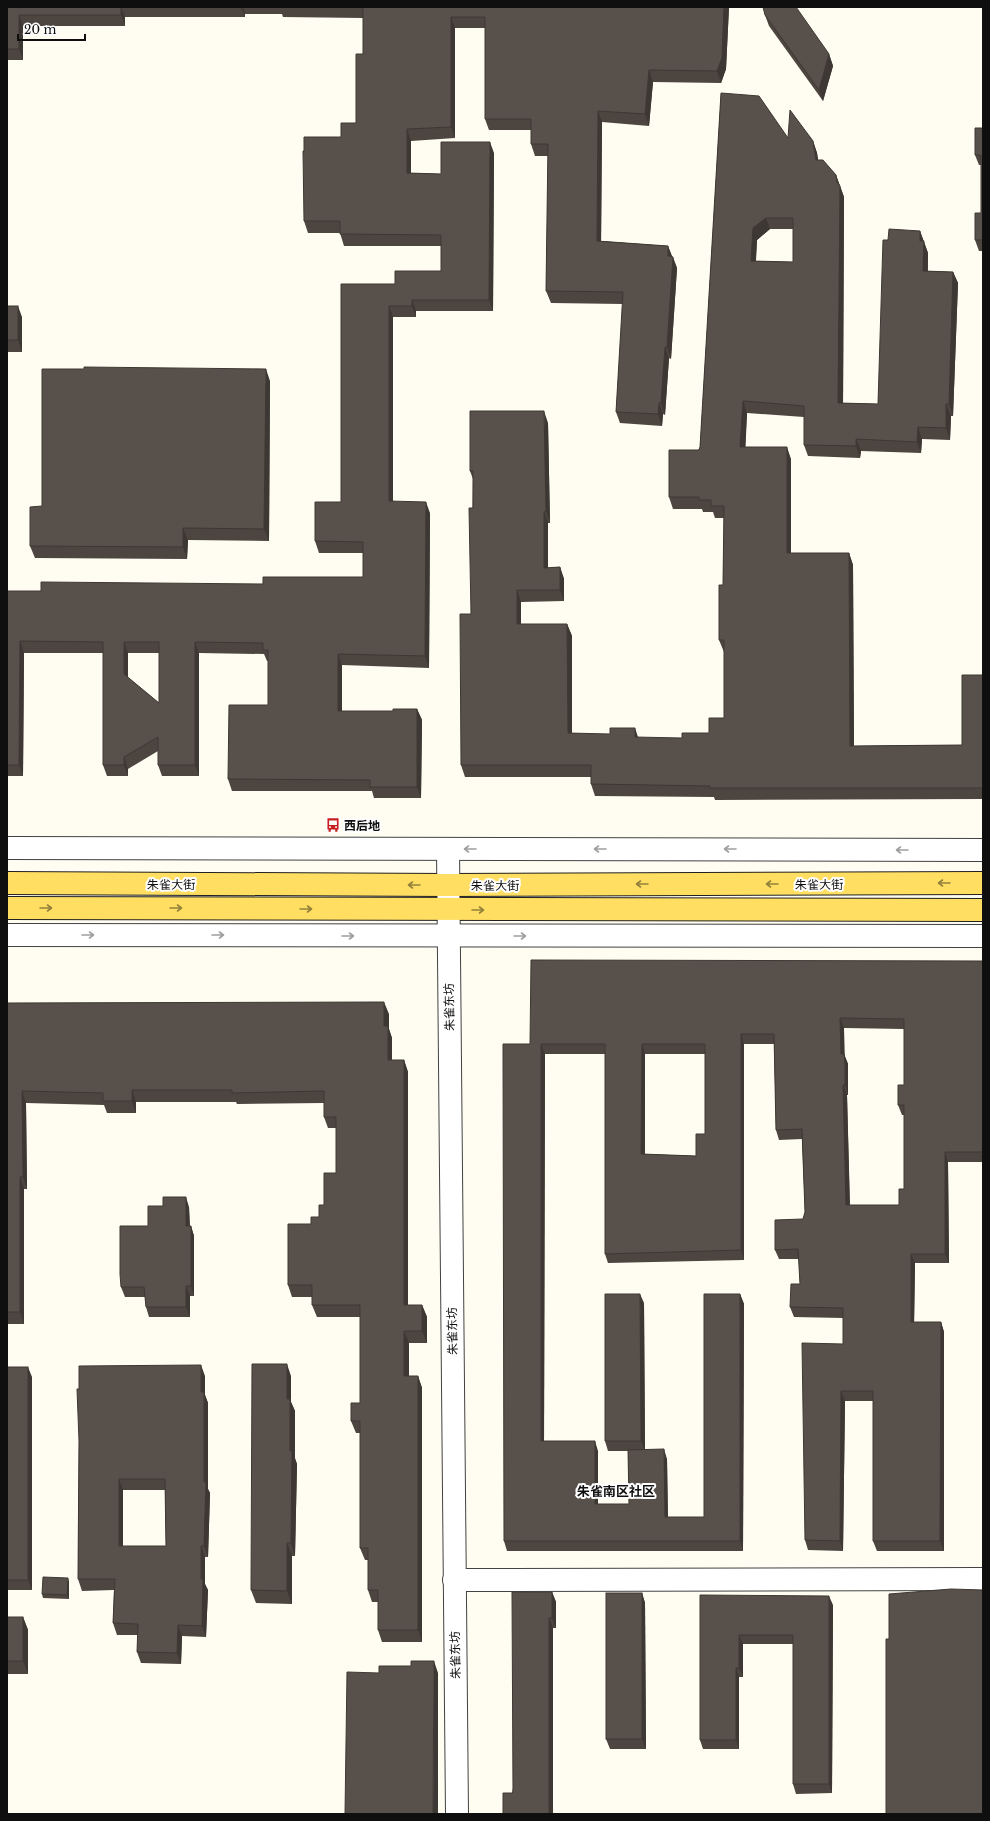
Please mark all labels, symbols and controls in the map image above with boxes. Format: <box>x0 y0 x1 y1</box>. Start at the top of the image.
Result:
scale bar <box>18 16 85 42</box>
text: 20 m <box>24 22 56 37</box>
bus stop icon: 西后地 <box>325 817 341 833</box>
place label: 西后地 <box>344 818 380 833</box>
one-way arrow <box>464 845 477 853</box>
one-way arrow <box>594 845 607 853</box>
one-way arrow <box>724 845 737 853</box>
one-way arrow <box>896 846 909 854</box>
street label: 朱雀大街 <box>147 877 195 892</box>
street label: 朱雀大街 <box>795 877 843 892</box>
street label: 朱雀大街 <box>471 878 519 893</box>
one-way arrow <box>938 879 951 887</box>
one-way arrow <box>636 880 649 888</box>
one-way arrow <box>766 880 779 888</box>
one-way arrow <box>408 881 421 889</box>
one-way arrow <box>39 904 52 912</box>
one-way arrow <box>169 904 182 912</box>
one-way arrow <box>299 905 312 913</box>
one-way arrow <box>471 906 484 914</box>
one-way arrow <box>81 931 94 939</box>
one-way arrow <box>211 931 224 939</box>
one-way arrow <box>341 932 354 940</box>
one-way arrow <box>513 932 526 940</box>
street label: 朱雀东坊 <box>441 983 457 1031</box>
street label: 朱雀东坊 <box>444 1307 460 1355</box>
district label: 朱雀南区社区 <box>577 1483 655 1500</box>
street label: 朱雀东坊 <box>447 1631 463 1679</box>

